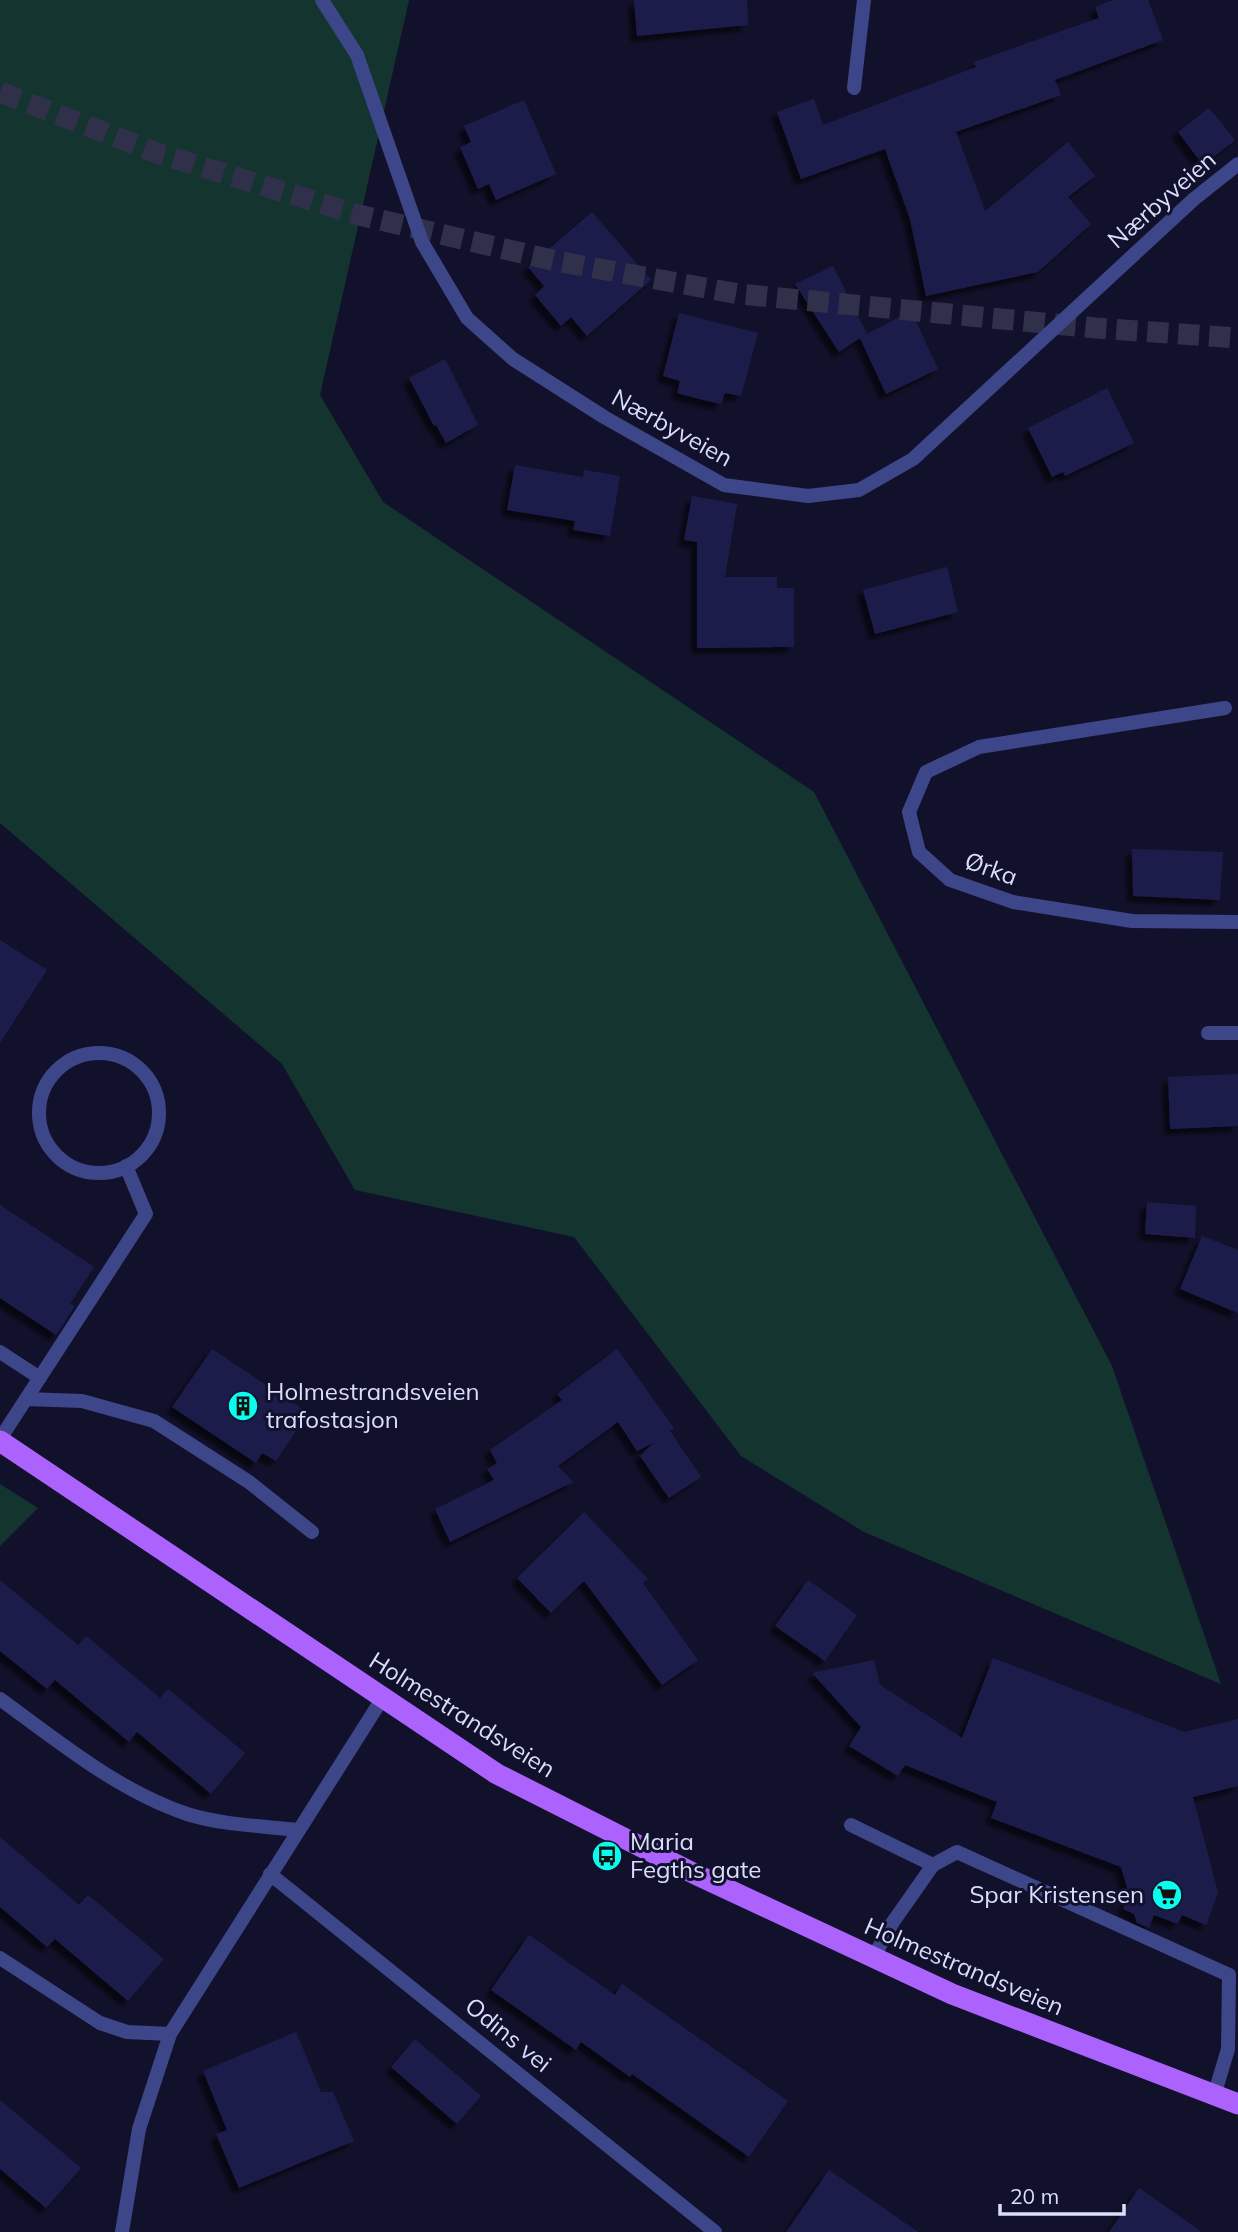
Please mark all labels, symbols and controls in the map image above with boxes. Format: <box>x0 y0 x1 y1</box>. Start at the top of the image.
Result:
street label: Nærbyveien <box>1101 144 1222 254</box>
street label: Nærbyveien <box>607 382 738 473</box>
street label: Ørka <box>961 845 1022 891</box>
place label: Holmestrandsveien trafostasjon <box>266 1376 480 1434</box>
building icon: Holmestrandsveien trafostasjon <box>226 1389 260 1423</box>
street label: Holmestrandsveien <box>364 1645 561 1783</box>
place label: Maria Fegths gate <box>630 1826 761 1884</box>
bus stop icon: Maria Fegths gate <box>590 1839 624 1873</box>
supermarket icon: Spar Kristensen <box>1150 1878 1184 1912</box>
place label: Spar Kristensen <box>969 1879 1144 1909</box>
street label: Holmestrandsveien <box>860 1911 1069 2022</box>
street label: Odins vei <box>459 1990 558 2078</box>
scale bar <box>1000 2172 1124 2216</box>
text: 20 m <box>1010 2183 1059 2209</box>

